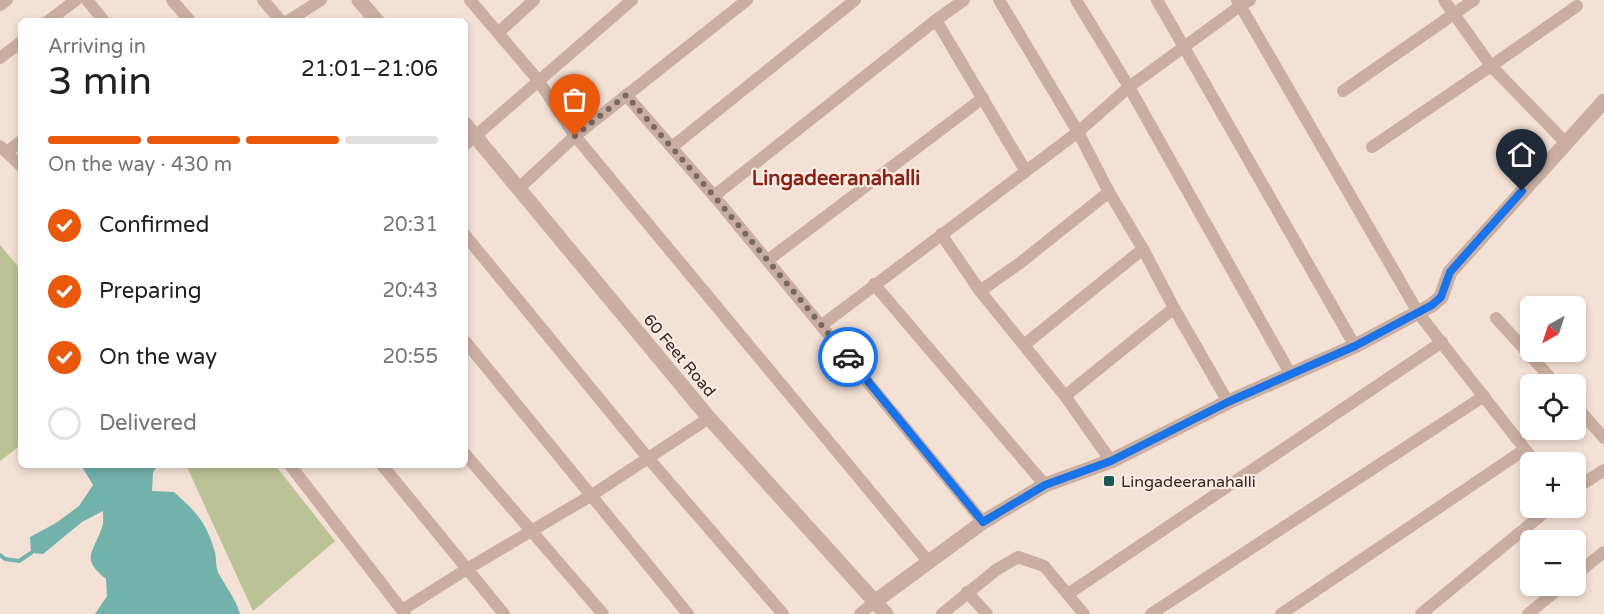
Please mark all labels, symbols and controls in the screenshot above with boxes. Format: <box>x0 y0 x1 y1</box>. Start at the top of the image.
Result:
text: Arriving in <box>48 35 146 59</box>
text: 21:01–21:06 <box>301 56 438 82</box>
text: 3 min <box>48 58 152 105</box>
pin <box>549 74 600 136</box>
icon: bag <box>558 83 591 116</box>
pin <box>1496 129 1547 191</box>
icon: home <box>1505 138 1538 171</box>
text: On the way · 430 m <box>48 153 232 177</box>
district label: Lingadeeranahalli <box>752 167 920 191</box>
icon: check <box>48 209 81 242</box>
text: Confirmed <box>99 212 209 238</box>
text: 20:31 <box>383 213 438 237</box>
icon: check <box>48 275 81 308</box>
text: Preparing <box>99 278 202 304</box>
text: 20:43 <box>383 279 438 303</box>
north arrow <box>1520 296 1586 362</box>
map controls <box>1520 296 1586 596</box>
street label: 60 Feet Road <box>639 310 720 401</box>
courier <box>818 327 878 387</box>
icon: check <box>48 341 81 374</box>
icon: car <box>832 341 865 374</box>
text: On the way <box>99 344 217 370</box>
text: 20:55 <box>383 345 438 369</box>
button: locate <box>1520 374 1586 440</box>
text: Delivered <box>99 410 197 436</box>
button: + <box>1520 452 1586 518</box>
place label: Lingadeeranahalli <box>1121 472 1256 492</box>
marker: Lingadeeranahalli <box>1102 474 1116 488</box>
button: − <box>1520 530 1586 596</box>

